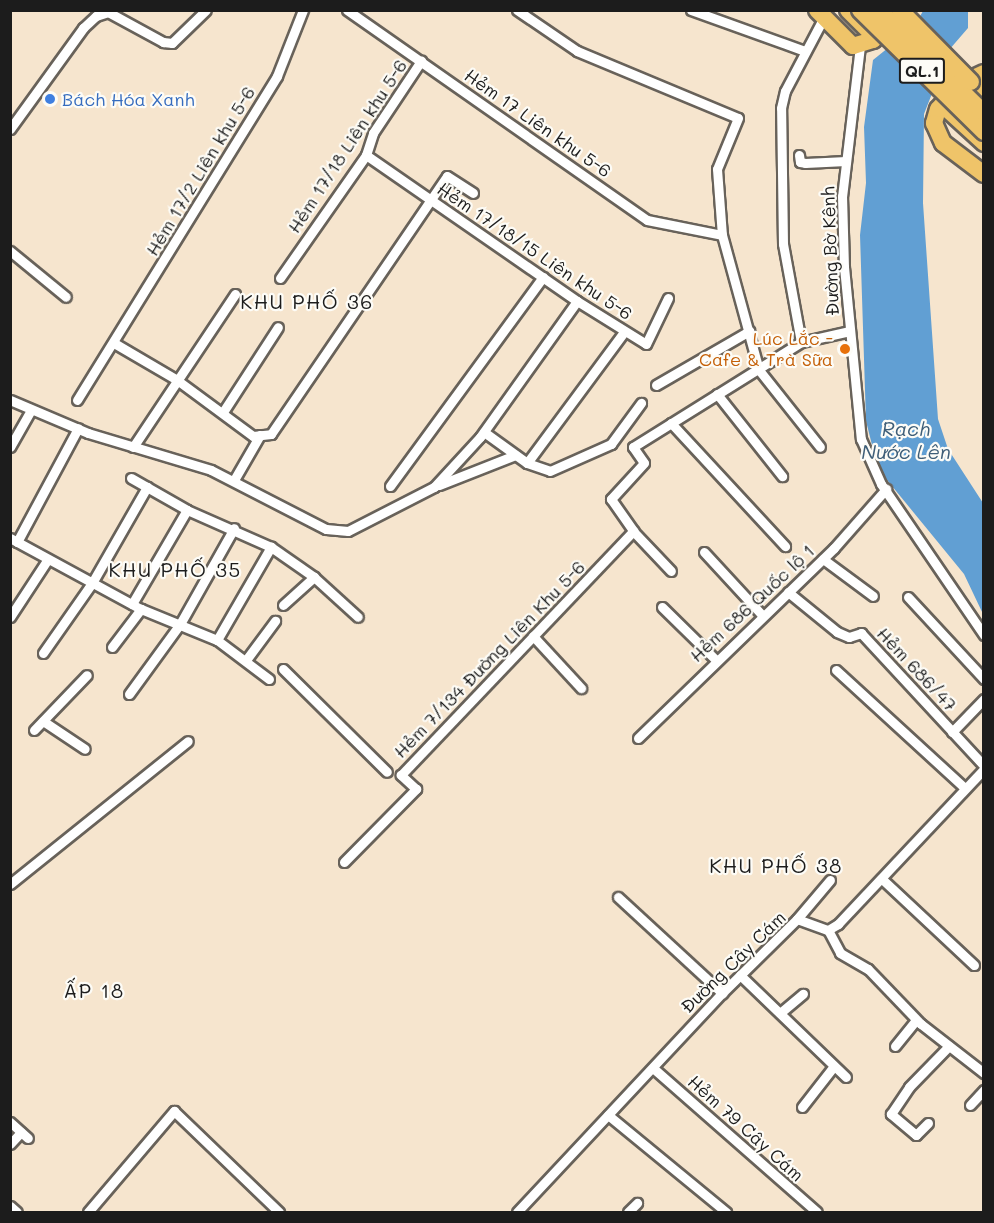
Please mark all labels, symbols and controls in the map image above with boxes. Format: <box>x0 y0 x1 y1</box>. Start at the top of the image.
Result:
street label: Hẻm 17/18 Liên khu 5-6 <box>283 55 411 237</box>
road number: QL.1 <box>898 58 946 84</box>
street label: Hẻm 17 Liên khu 5-6 <box>461 64 615 182</box>
street label: Hẻm 17/2 Liên khu 5-6 <box>141 83 259 259</box>
place label: Bách Hóa Xanh <box>62 88 195 110</box>
marker: Bách Hóa Xanh <box>43 92 57 106</box>
street label: Hẻm 17/18/15 Liên khu 5-6 <box>433 178 637 324</box>
street label: Đường Bờ Kênh <box>817 186 843 316</box>
district label: KHU PHỐ 36 <box>240 289 374 313</box>
place label: Lúc Lắc - Cafe & Trà Sữa <box>699 328 833 370</box>
marker: Lúc Lắc - Cafe & Trà Sữa <box>838 342 852 356</box>
water label: Rạch Nước Lên <box>861 417 951 464</box>
street label: Hẻm 686 Quốc lộ 1 <box>685 540 819 666</box>
street label: Hẻm 7/134 Đường Liên Khu 5-6 <box>389 556 589 762</box>
district label: KHU PHỐ 35 <box>108 557 242 581</box>
street label: Hẻm 686/47 <box>873 623 961 715</box>
district label: KHU PHỐ 38 <box>709 853 843 877</box>
street label: Đường Cây Cám <box>676 907 790 1017</box>
district label: ẤP 18 <box>64 978 124 1002</box>
street label: Hẻm 79 Cây Cám <box>684 1070 808 1186</box>

